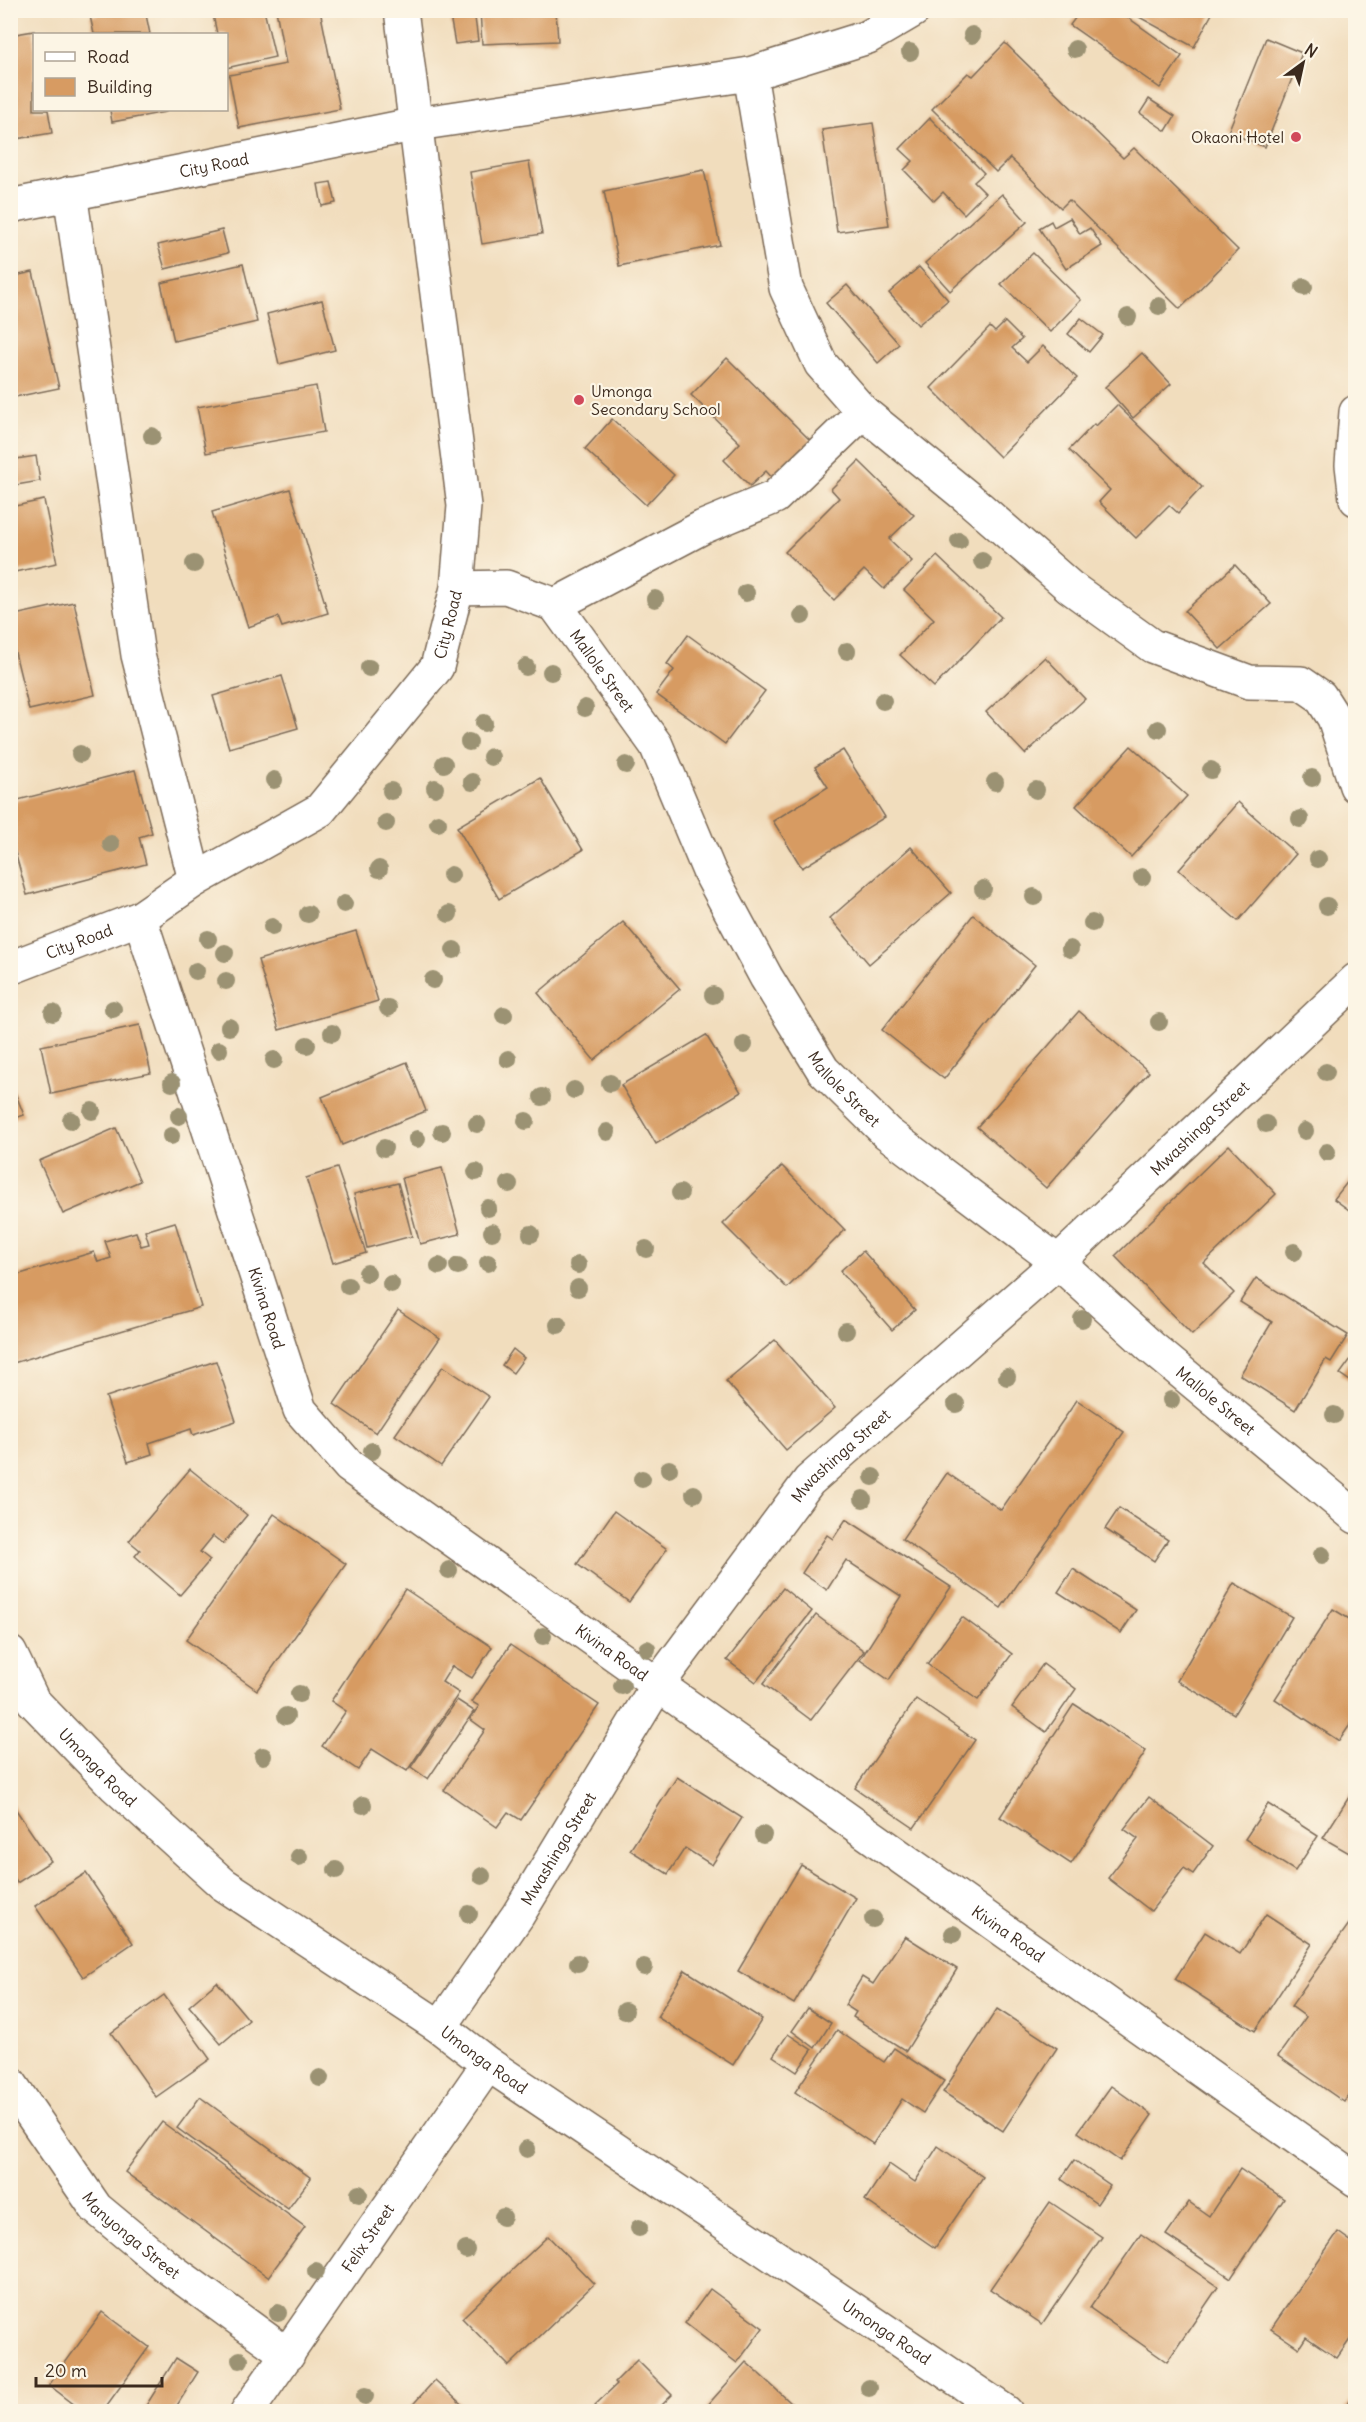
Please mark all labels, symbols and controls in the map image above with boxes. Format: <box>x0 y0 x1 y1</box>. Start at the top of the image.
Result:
legend <box>33 33 228 111</box>
north arrow <box>1273 33 1333 93</box>
text: N <box>1301 39 1321 62</box>
text: Road <box>87 45 130 68</box>
text: Building <box>87 75 152 98</box>
place label: Okaoni Hotel <box>1191 127 1284 147</box>
marker: Okaoni Hotel <box>1289 130 1303 144</box>
street label: City Road <box>178 148 250 182</box>
place label: Umonga Secondary School <box>591 381 721 419</box>
marker: Umonga Secondary School <box>572 393 586 407</box>
street label: City Road <box>429 588 466 661</box>
street label: Mallole Street <box>566 625 639 716</box>
street label: City Road <box>43 920 115 963</box>
street label: Mallole Street <box>804 1047 885 1131</box>
street label: Mwashinga Street <box>1146 1076 1254 1180</box>
street label: Kivina Road <box>244 1265 289 1351</box>
street label: Mallole Street <box>1172 1362 1260 1440</box>
street label: Mwashinga Street <box>787 1404 895 1506</box>
street label: Kivina Road <box>572 1620 652 1685</box>
street label: Umonga Road <box>55 1724 141 1811</box>
street label: Mwashinga Street <box>516 1788 600 1909</box>
street label: Kivina Road <box>968 1901 1049 1966</box>
street label: Umonga Road <box>437 2021 531 2098</box>
street label: Manyonga Street <box>78 2188 184 2283</box>
street label: Felix Street <box>337 2199 399 2276</box>
street label: Umonga Road <box>839 2295 935 2369</box>
scale bar <box>36 2350 162 2388</box>
text: 20 m <box>45 2359 87 2382</box>

